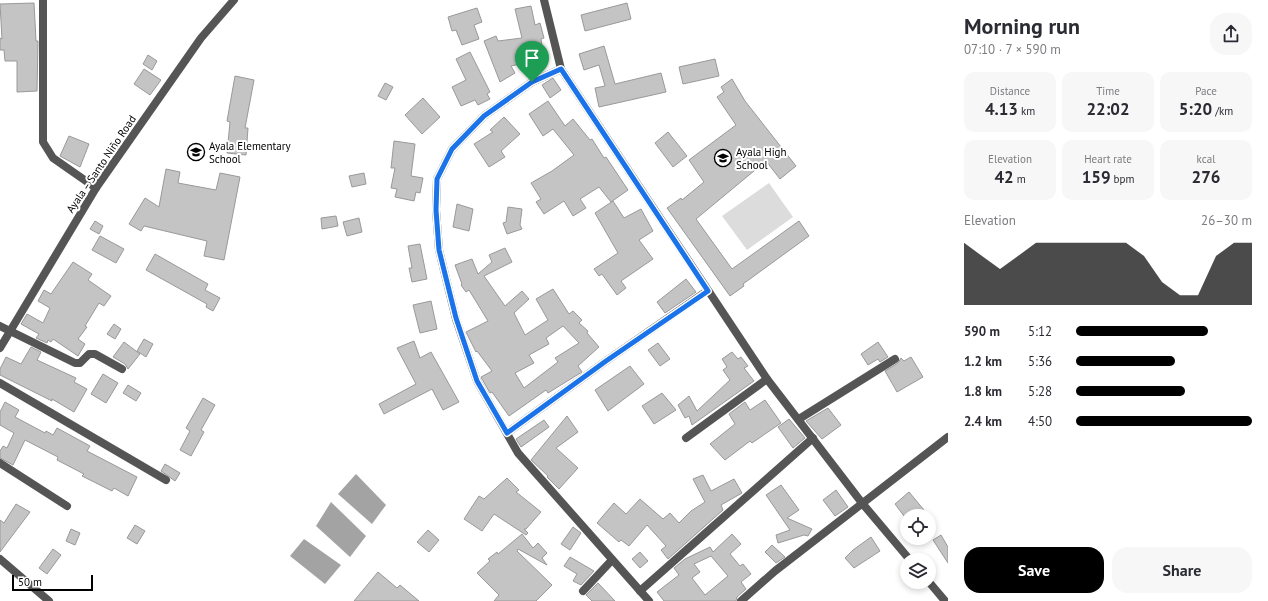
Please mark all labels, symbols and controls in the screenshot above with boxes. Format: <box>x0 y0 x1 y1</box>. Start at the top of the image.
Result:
text: Morning run <box>964 12 1080 40</box>
button: share <box>1210 13 1252 55</box>
pin <box>515 41 549 82</box>
text: 07:10 · 7 × 590 m <box>964 41 1061 58</box>
icon: arrive <box>521 47 543 69</box>
text: Distance <box>990 84 1030 98</box>
text: Time <box>1096 84 1120 98</box>
text: Pace <box>1195 84 1217 98</box>
text: 4.13 <box>985 98 1018 120</box>
text: 22:02 <box>1086 98 1130 120</box>
text: 5:20 <box>1179 98 1212 120</box>
text: km <box>1018 104 1035 118</box>
text: /km <box>1212 104 1233 118</box>
street label: Ayala – Santo Niño Road <box>63 112 139 216</box>
place label: Ayala Elementary School <box>209 139 291 166</box>
school or university icon: Ayala Elementary School <box>186 142 206 162</box>
place label: Ayala High School <box>736 145 787 172</box>
school or university icon: Ayala High School <box>713 148 733 168</box>
text: Elevation <box>988 152 1032 166</box>
text: Heart rate <box>1084 152 1132 166</box>
text: kcal <box>1197 152 1215 166</box>
text: 42 <box>994 166 1014 188</box>
text: 159 <box>1082 166 1111 188</box>
text: 276 <box>1192 166 1220 188</box>
text: m <box>1014 172 1026 186</box>
text: bpm <box>1111 172 1134 186</box>
text: Elevation <box>964 212 1016 229</box>
text: 26–30 m <box>1201 212 1252 229</box>
text: 590 m <box>964 323 1000 340</box>
text: 5:12 <box>1028 323 1052 340</box>
text: 1.2 km <box>964 353 1002 370</box>
text: 5:36 <box>1028 353 1052 370</box>
text: 1.8 km <box>964 383 1002 400</box>
text: 5:28 <box>1028 383 1052 400</box>
text: 2.4 km <box>964 413 1002 430</box>
text: 4:50 <box>1028 413 1052 430</box>
map controls <box>900 509 936 589</box>
button: locate <box>900 509 936 545</box>
button: Save <box>964 547 1104 593</box>
button: Share <box>1112 547 1252 593</box>
button: layers <box>900 553 936 589</box>
scale bar <box>12 573 93 592</box>
text: 50 m <box>18 575 42 589</box>

